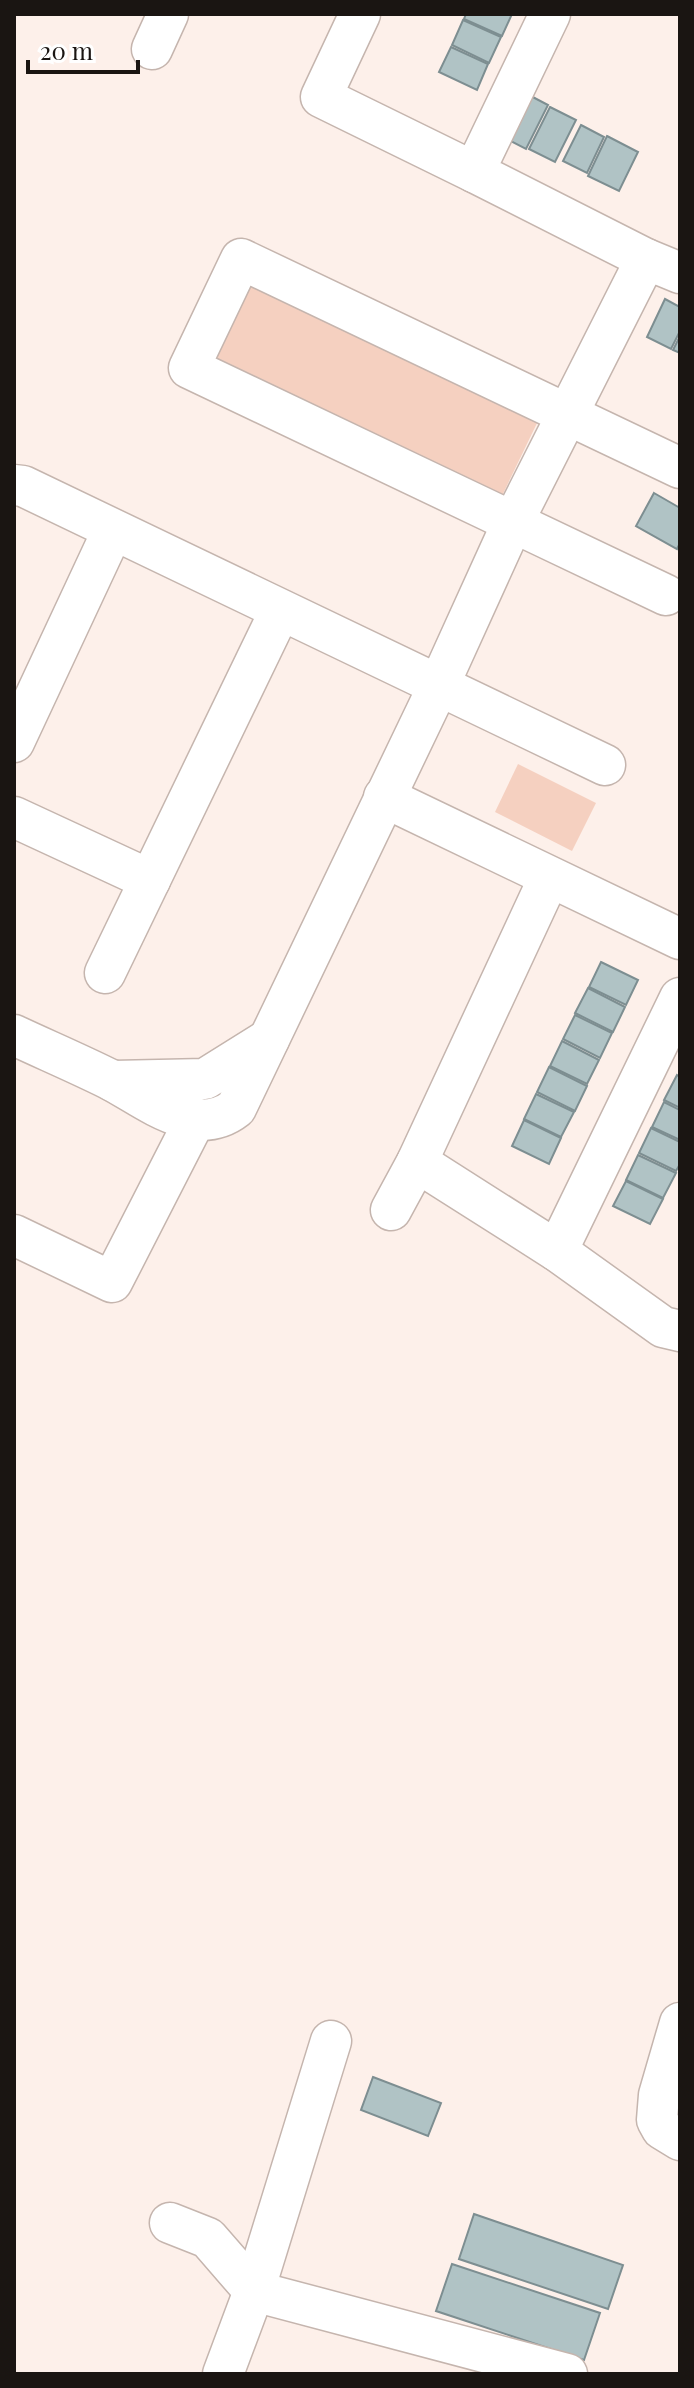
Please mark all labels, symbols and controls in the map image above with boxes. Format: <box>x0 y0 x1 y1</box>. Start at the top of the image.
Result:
scale bar <box>28 24 138 74</box>
text: 20 m <box>40 34 93 66</box>

